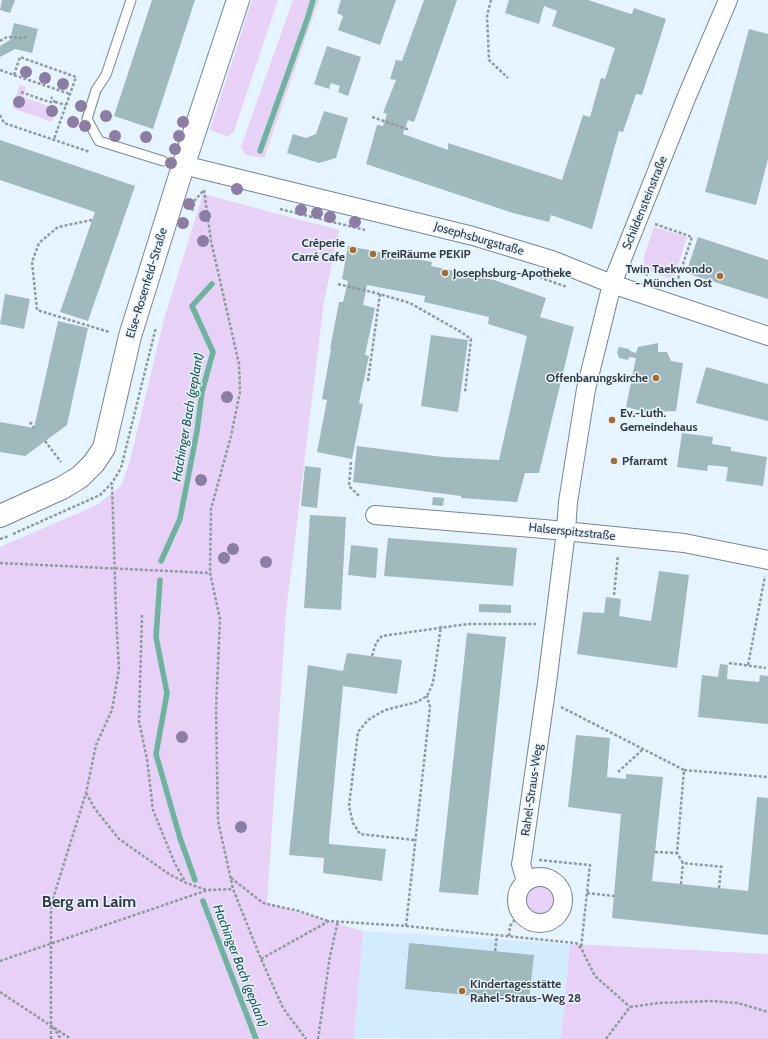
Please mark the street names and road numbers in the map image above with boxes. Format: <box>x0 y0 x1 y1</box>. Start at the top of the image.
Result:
street label: Schildensteinstraße <box>620 154 670 252</box>
street label: Josephsburgstraße <box>432 219 526 259</box>
street label: Else-Rosenfeld-Straße <box>123 226 171 340</box>
street label: Halserspitzstraße <box>528 520 616 544</box>
street label: Rahel-Straus-Weg <box>518 743 546 837</box>

